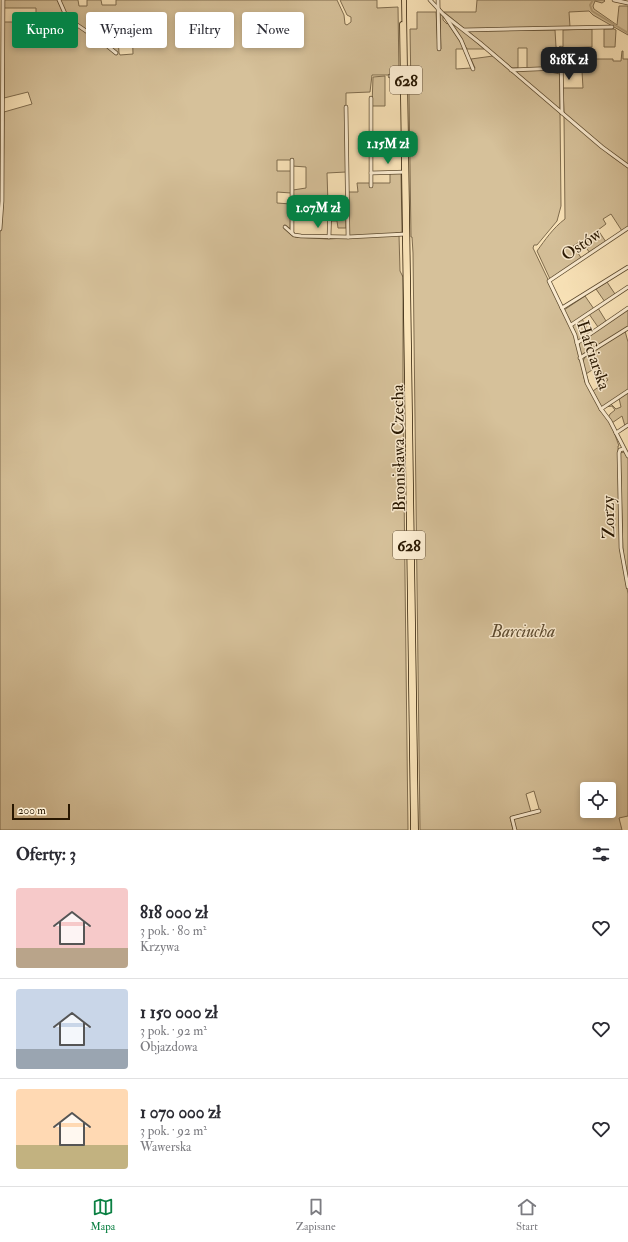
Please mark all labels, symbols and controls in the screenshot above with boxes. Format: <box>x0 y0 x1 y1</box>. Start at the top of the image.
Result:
chip: Kupno <box>12 12 78 48</box>
chip: Wynajem <box>86 12 167 48</box>
chip: Filtry <box>175 12 234 48</box>
chip: Nowe <box>242 12 304 48</box>
pin: 818K zł <box>532 47 606 81</box>
text: 818K zł <box>550 52 588 68</box>
road number: 628 <box>390 66 422 94</box>
pin: 1.15M zł <box>347 131 429 165</box>
text: 1.15M zł <box>367 136 409 152</box>
pin: 1.07M zł <box>277 195 359 229</box>
text: 1.07M zł <box>296 200 340 216</box>
street label: Ostów <box>557 223 606 265</box>
street label: Hafciarska <box>572 318 615 393</box>
street label: Bronisława Czecha <box>387 383 410 512</box>
street label: Zorzy <box>598 495 620 539</box>
road number: 628 <box>393 531 425 559</box>
park label: Barciucha <box>490 621 555 642</box>
map controls <box>580 782 616 818</box>
button: locate <box>580 782 616 818</box>
scale bar <box>12 802 70 821</box>
text: 200 m <box>18 804 46 817</box>
icon: filters <box>590 843 612 865</box>
text: Oferty: 3 <box>16 844 76 865</box>
text: 818 000 zł <box>140 902 208 923</box>
icon: home <box>48 904 96 952</box>
icon: heart <box>590 917 612 939</box>
text: 3 pok. · 80 m² <box>140 923 207 939</box>
text: Krzywa <box>140 939 179 955</box>
text: 1 150 000 zł <box>140 1002 218 1023</box>
icon: home <box>48 1005 96 1053</box>
icon: heart <box>590 1018 612 1040</box>
text: 3 pok. · 92 m² <box>140 1023 207 1039</box>
text: Objazdowa <box>140 1039 198 1055</box>
text: 1 070 000 zł <box>140 1102 221 1123</box>
icon: home <box>48 1105 96 1153</box>
icon: heart <box>590 1118 612 1140</box>
text: 3 pok. · 92 m² <box>140 1123 207 1139</box>
text: Wawerska <box>140 1139 191 1155</box>
tab: Mapa <box>90 1196 115 1233</box>
tab: Zapisane <box>296 1196 335 1233</box>
tab: Start <box>516 1196 538 1233</box>

